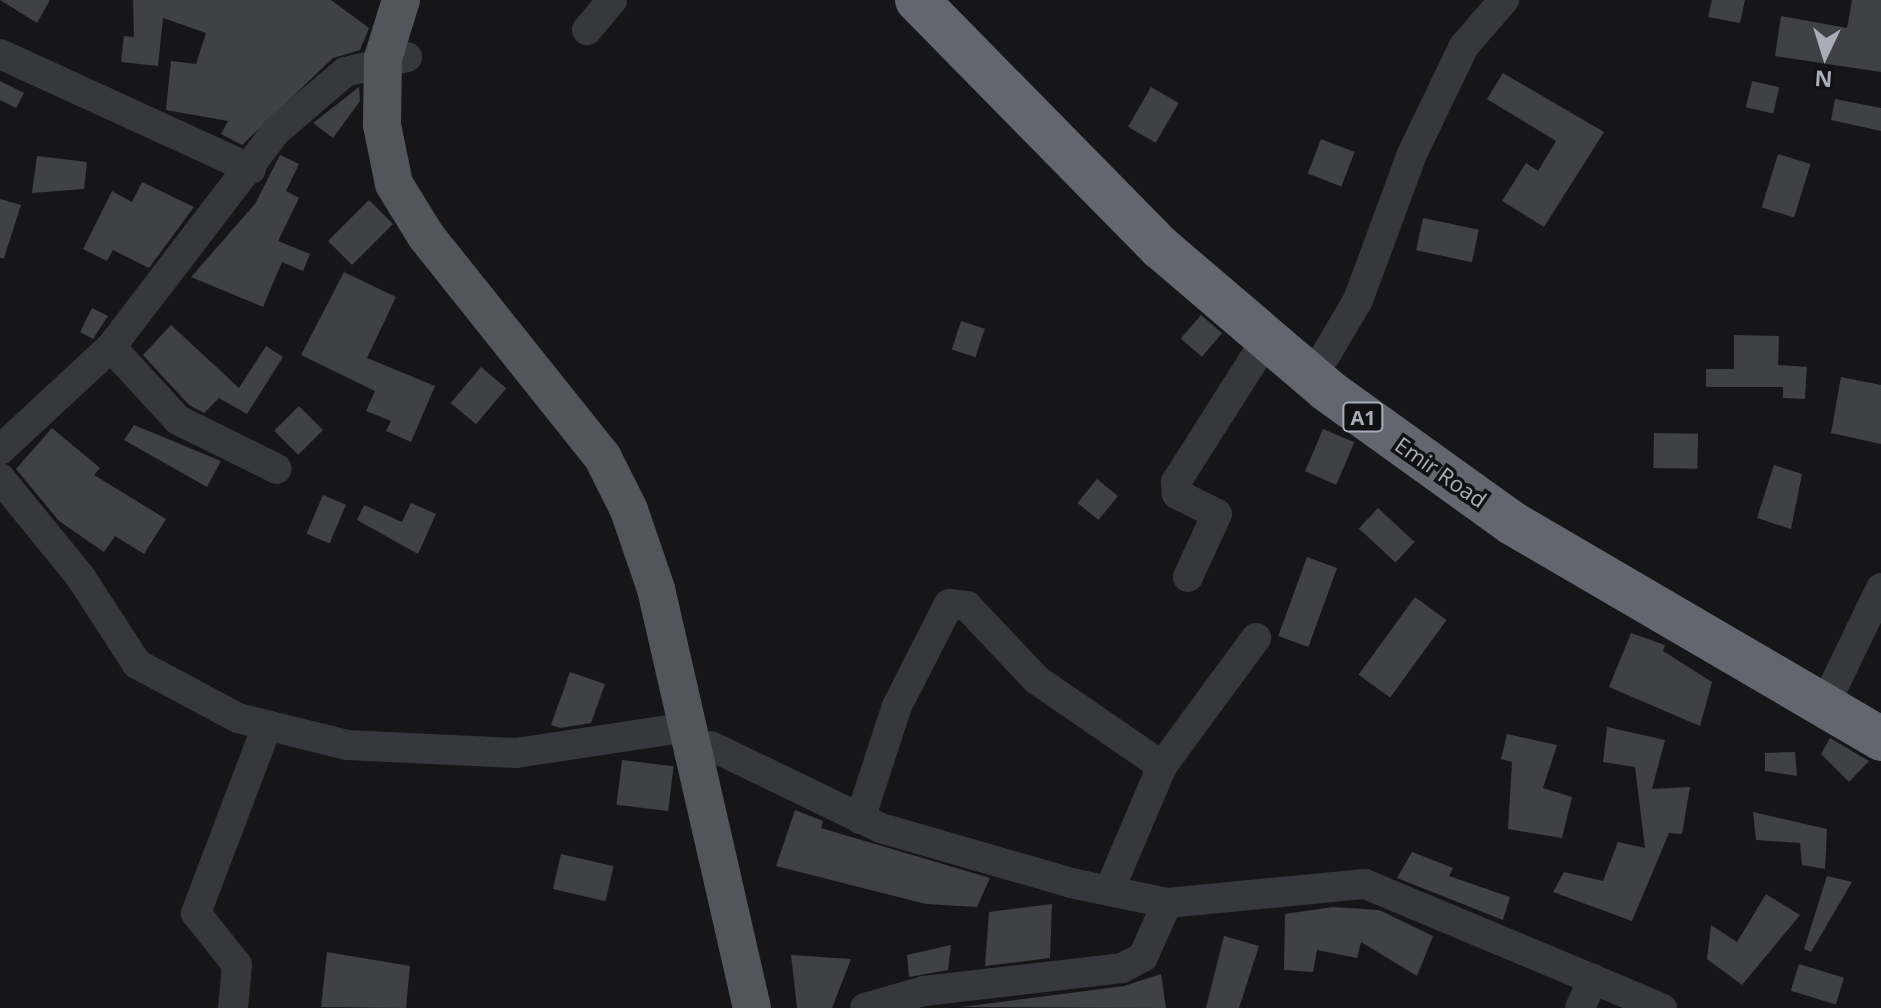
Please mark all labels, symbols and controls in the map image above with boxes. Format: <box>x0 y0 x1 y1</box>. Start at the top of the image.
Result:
north arrow <box>1785 16 1865 96</box>
text: N <box>1813 64 1833 96</box>
road number: A1 <box>1341 401 1385 433</box>
street label: Emir Road <box>1390 431 1492 513</box>

